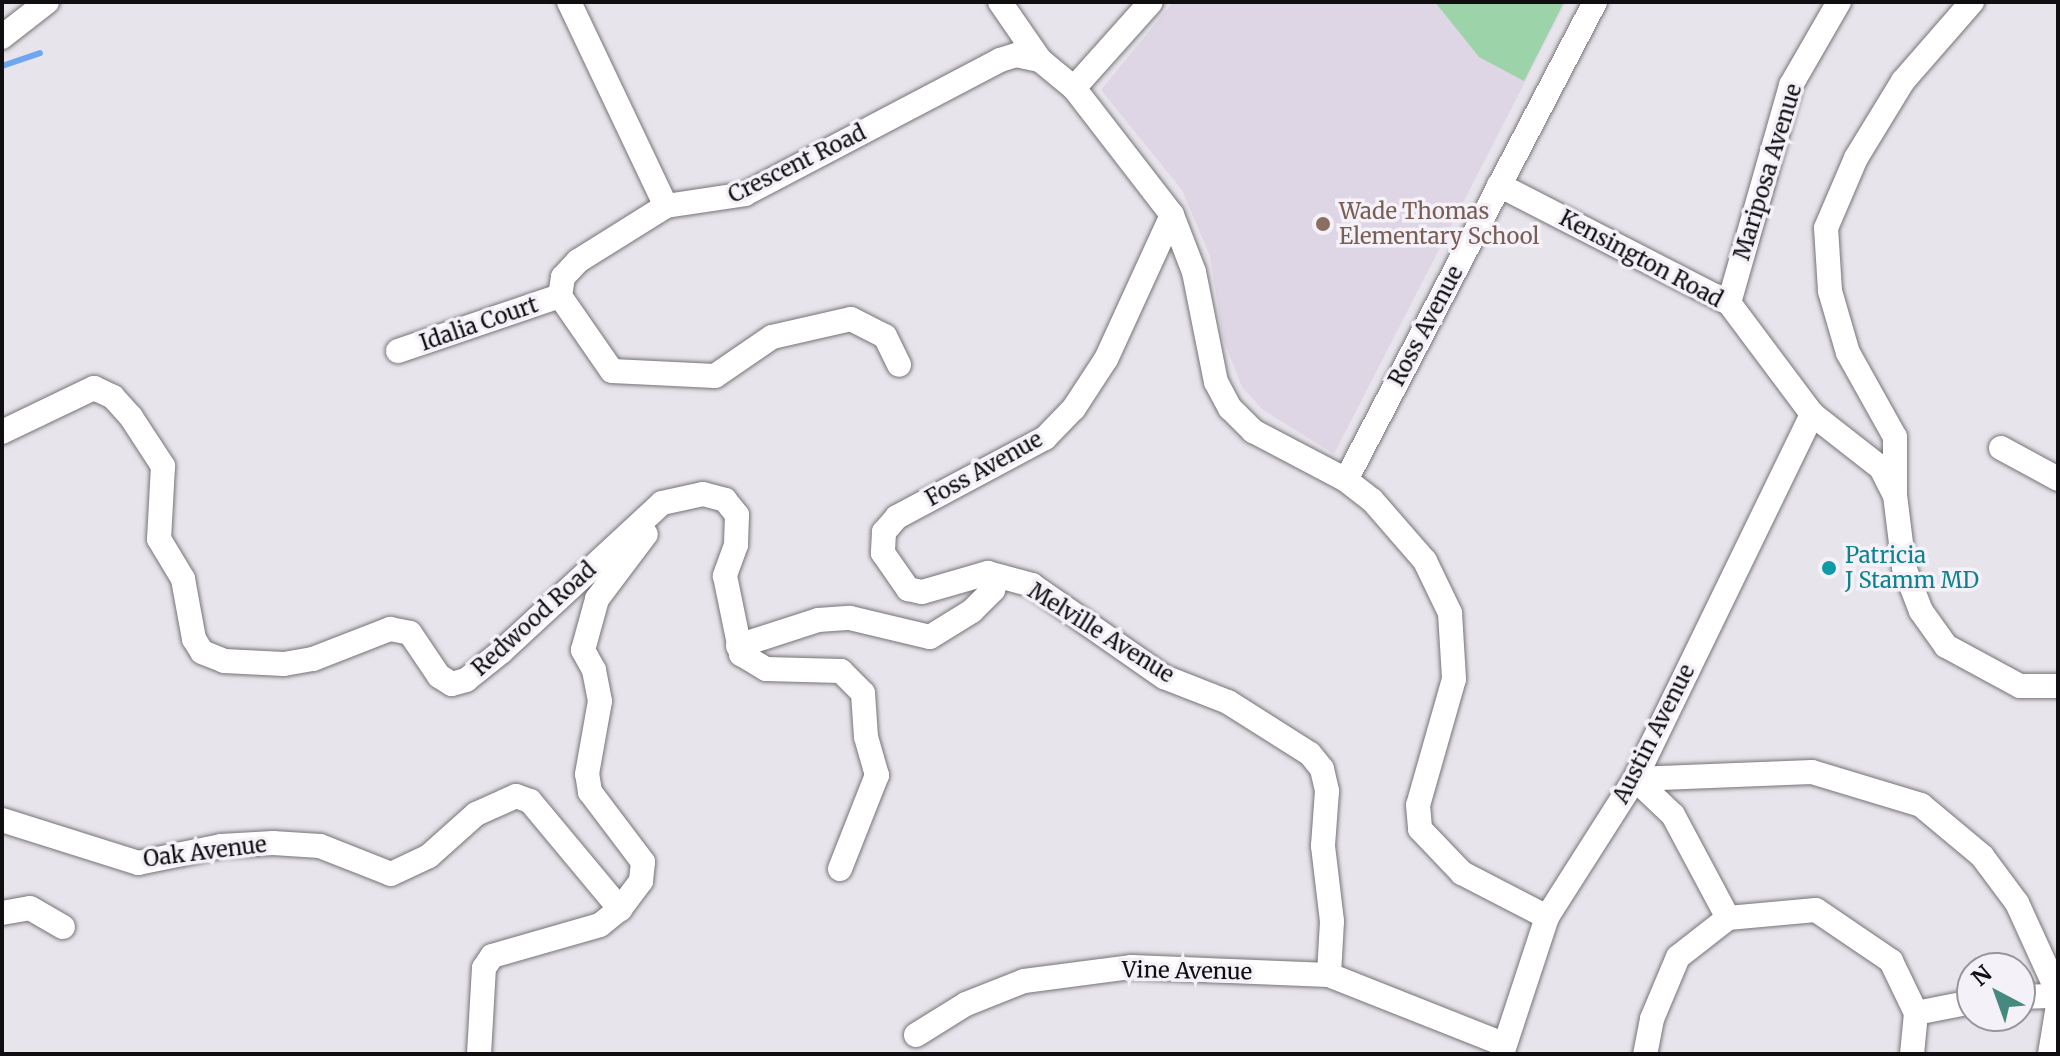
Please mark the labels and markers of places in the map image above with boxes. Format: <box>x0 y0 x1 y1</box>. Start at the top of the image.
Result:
place label: Wade Thomas Elementary School <box>1339 198 1539 250</box>
marker: Wade Thomas Elementary School <box>1314 215 1332 233</box>
place label: Patricia J Stamm MD <box>1845 542 1979 594</box>
marker: Patricia J Stamm MD <box>1820 559 1838 577</box>

